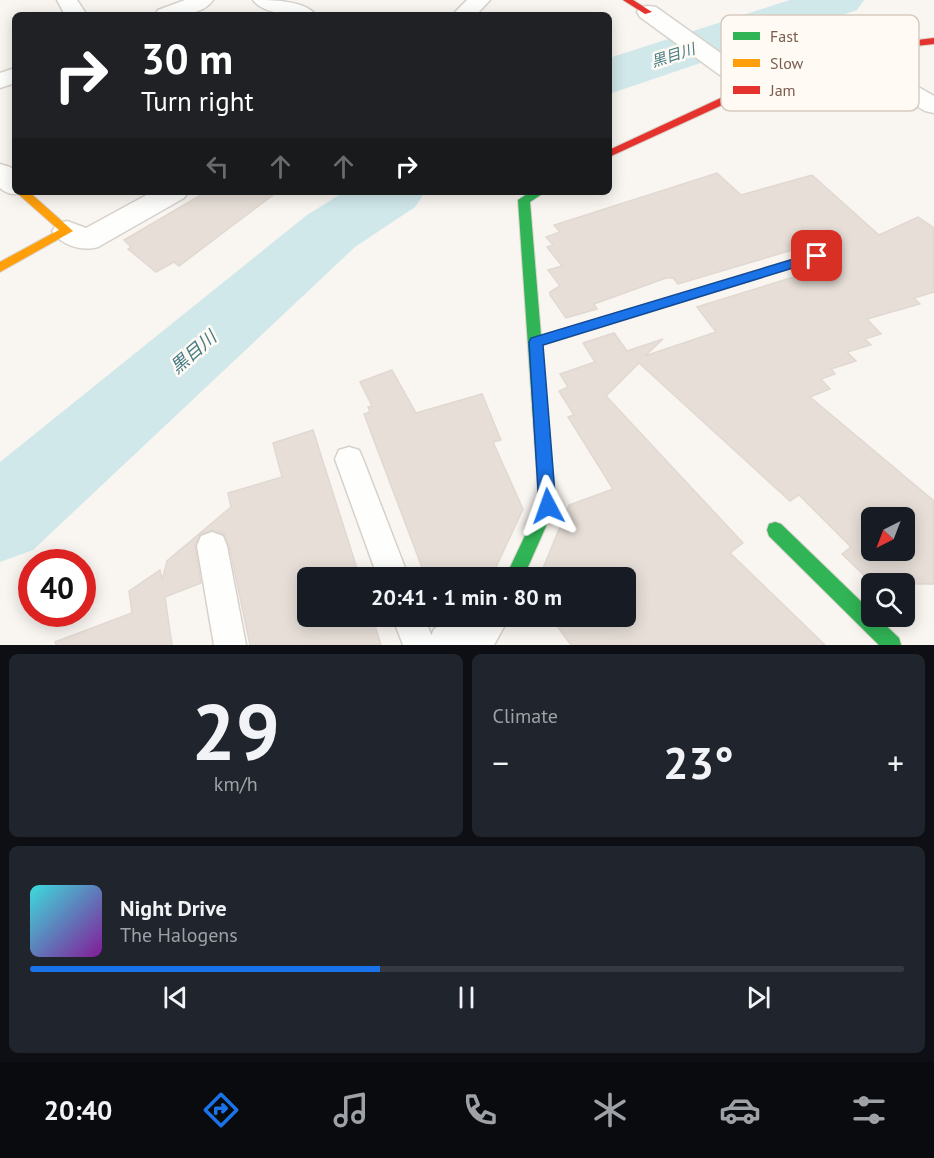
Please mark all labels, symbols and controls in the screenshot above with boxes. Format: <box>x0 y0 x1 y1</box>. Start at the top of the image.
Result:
legend <box>721 15 919 111</box>
text: Fast <box>770 26 799 46</box>
text: 30 m <box>141 31 233 86</box>
icon: right <box>42 36 120 114</box>
water label: 黒目川 <box>649 38 699 71</box>
text: Slow <box>770 53 804 73</box>
text: Jam <box>769 80 796 100</box>
text: Turn right <box>141 84 254 118</box>
icon: left <box>201 150 234 183</box>
icon: ahead <box>264 150 297 183</box>
icon: ahead <box>327 150 360 183</box>
icon: right <box>390 150 423 183</box>
pin <box>791 230 842 281</box>
icon: arrive <box>800 239 833 272</box>
water label: 黒目川 <box>165 324 222 378</box>
position arrow <box>516 474 580 538</box>
north arrow <box>861 507 915 561</box>
map controls <box>861 507 915 627</box>
speed limit sign: 40 <box>18 549 96 627</box>
button: search <box>861 573 915 627</box>
text: 20:41 · 1 min · 80 m <box>371 583 562 611</box>
text: 29 <box>192 681 280 782</box>
text: Climate <box>493 703 558 729</box>
text: 23° <box>663 733 734 791</box>
text: − <box>493 741 509 784</box>
text: + <box>887 741 904 784</box>
text: km/h <box>214 771 258 797</box>
text: Night Drive <box>120 894 227 922</box>
text: The Halogens <box>120 922 238 948</box>
icon: previous <box>159 981 192 1014</box>
icon: pause <box>450 981 483 1014</box>
icon: next <box>742 981 775 1014</box>
icon: directions <box>200 1089 242 1131</box>
icon: music <box>330 1089 372 1131</box>
icon: phone <box>459 1089 501 1131</box>
icon: climate <box>589 1089 631 1131</box>
icon: car <box>719 1089 761 1131</box>
icon: filters <box>848 1089 890 1131</box>
text: 20:40 <box>44 1093 112 1127</box>

